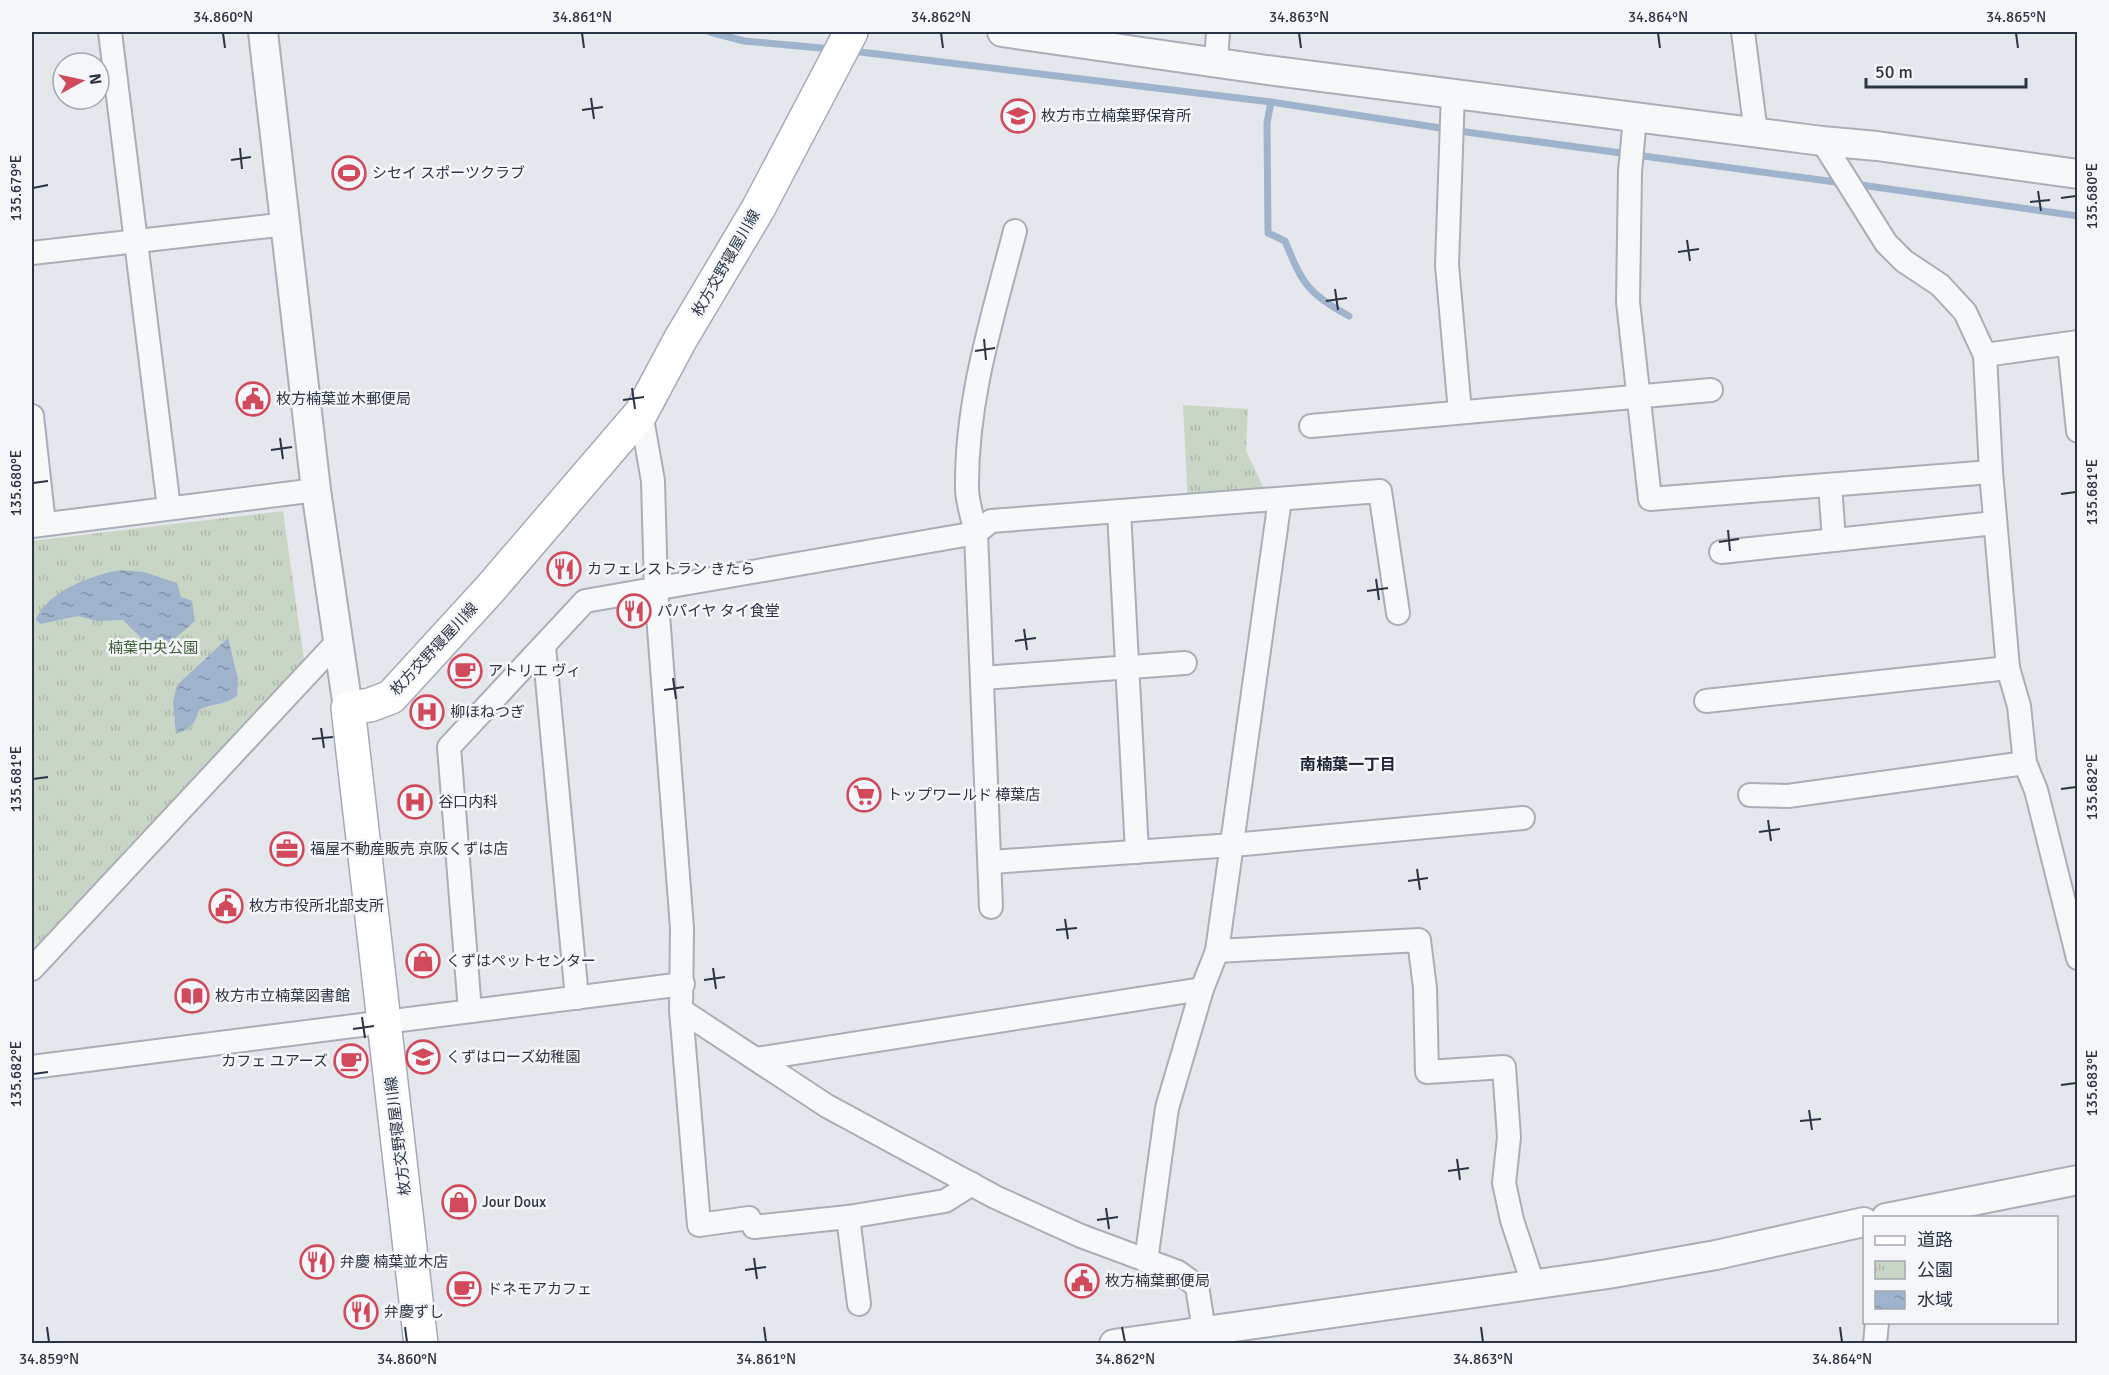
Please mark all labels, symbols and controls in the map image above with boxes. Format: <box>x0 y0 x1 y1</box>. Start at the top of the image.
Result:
text: 34.860°N <box>193 8 253 26</box>
text: 34.861°N <box>552 8 612 26</box>
text: 34.862°N <box>911 8 971 26</box>
text: 34.863°N <box>1269 8 1329 26</box>
text: 34.864°N <box>1628 8 1688 26</box>
text: 34.865°N <box>1986 8 2046 26</box>
north arrow <box>51 51 111 111</box>
scale bar <box>1866 51 2026 89</box>
text: 50 m <box>1875 61 1913 83</box>
text: N <box>84 72 106 86</box>
school or university icon: 枚方市立楠葉野保育所 <box>1000 98 1036 134</box>
place label: 枚方市立楠葉野保育所 <box>1041 107 1191 125</box>
text: 135.679°E <box>7 155 25 221</box>
sports icon: シセイ スポーツクラブ <box>331 155 367 191</box>
text: 135.680°E <box>2083 163 2101 229</box>
place label: シセイ スポーツクラブ <box>372 164 525 182</box>
street label: 枚方交野寝屋川線 <box>688 207 764 319</box>
public building icon: 枚方楠葉並木郵便局 <box>235 381 271 417</box>
place label: 枚方楠葉並木郵便局 <box>276 390 411 408</box>
text: 135.680°E <box>7 450 25 516</box>
text: 135.681°E <box>2083 459 2101 525</box>
restaurant icon: カフェレストラン きたら <box>546 551 582 587</box>
place label: カフェレストラン きたら <box>587 560 755 578</box>
restaurant icon: パパイヤ タイ食堂 <box>616 593 652 629</box>
street label: 枚方交野寝屋川線 <box>386 599 482 699</box>
place label: パパイヤ タイ食堂 <box>657 602 780 620</box>
park label: 楠葉中央公園 <box>108 639 198 657</box>
cafe icon: アトリエ ヴィ <box>447 653 483 689</box>
place label: アトリエ ヴィ <box>488 662 581 680</box>
hospital icon: 柳ほねつぎ <box>409 694 445 730</box>
place label: 柳ほねつぎ <box>450 703 525 721</box>
text: 135.681°E <box>7 746 25 812</box>
text: 135.682°E <box>2083 754 2101 820</box>
district label: 南楠葉一丁目 <box>1300 755 1396 775</box>
supermarket icon: トップワールド 樟葉店 <box>846 777 882 813</box>
hospital icon: 谷口内科 <box>397 784 433 820</box>
place label: トップワールド 樟葉店 <box>887 786 1040 804</box>
place label: 谷口内科 <box>438 793 498 811</box>
office icon: 福屋不動産販売 京阪くずは店 <box>269 831 305 867</box>
place label: 福屋不動産販売 京阪くずは店 <box>310 840 508 858</box>
public building icon: 枚方市役所北部支所 <box>208 888 244 924</box>
place label: 枚方市役所北部支所 <box>249 897 384 915</box>
shop icon: くずはペットセンター <box>405 943 441 979</box>
place label: くずはペットセンター <box>446 952 596 970</box>
library icon: 枚方市立楠葉図書館 <box>174 978 210 1014</box>
place label: 枚方市立楠葉図書館 <box>215 987 350 1005</box>
school or university icon: くずはローズ幼稚園 <box>405 1039 441 1075</box>
text: 135.682°E <box>7 1041 25 1107</box>
cafe icon: カフェ ユアーズ <box>333 1043 369 1079</box>
place label: くずはローズ幼稚園 <box>446 1048 580 1066</box>
text: 135.683°E <box>2083 1050 2101 1116</box>
place label: カフェ ユアーズ <box>221 1052 328 1070</box>
street label: 枚方交野寝屋川線 <box>382 1075 414 1197</box>
shop icon: Jour Doux <box>441 1184 477 1220</box>
place label: Jour Doux <box>482 1193 546 1211</box>
legend <box>1863 1216 2058 1324</box>
text: 道路 <box>1917 1229 1953 1251</box>
restaurant icon: 弁慶 楠葉並木店 <box>299 1244 335 1280</box>
place label: 弁慶 楠葉並木店 <box>340 1253 448 1271</box>
text: 公園 <box>1917 1259 1953 1281</box>
public building icon: 枚方楠葉郵便局 <box>1064 1263 1100 1299</box>
cafe icon: ドネモアカフェ <box>446 1271 482 1307</box>
place label: 枚方楠葉郵便局 <box>1105 1272 1210 1290</box>
place label: ドネモアカフェ <box>487 1280 592 1298</box>
text: 水域 <box>1917 1289 1953 1311</box>
restaurant icon: 弁慶ずし <box>343 1294 379 1330</box>
place label: 弁慶ずし <box>384 1303 444 1321</box>
text: 34.859°N <box>19 1350 79 1368</box>
text: 34.860°N <box>377 1350 437 1368</box>
text: 34.861°N <box>736 1350 796 1368</box>
text: 34.862°N <box>1095 1350 1155 1368</box>
text: 34.863°N <box>1453 1350 1513 1368</box>
text: 34.864°N <box>1812 1350 1872 1368</box>

